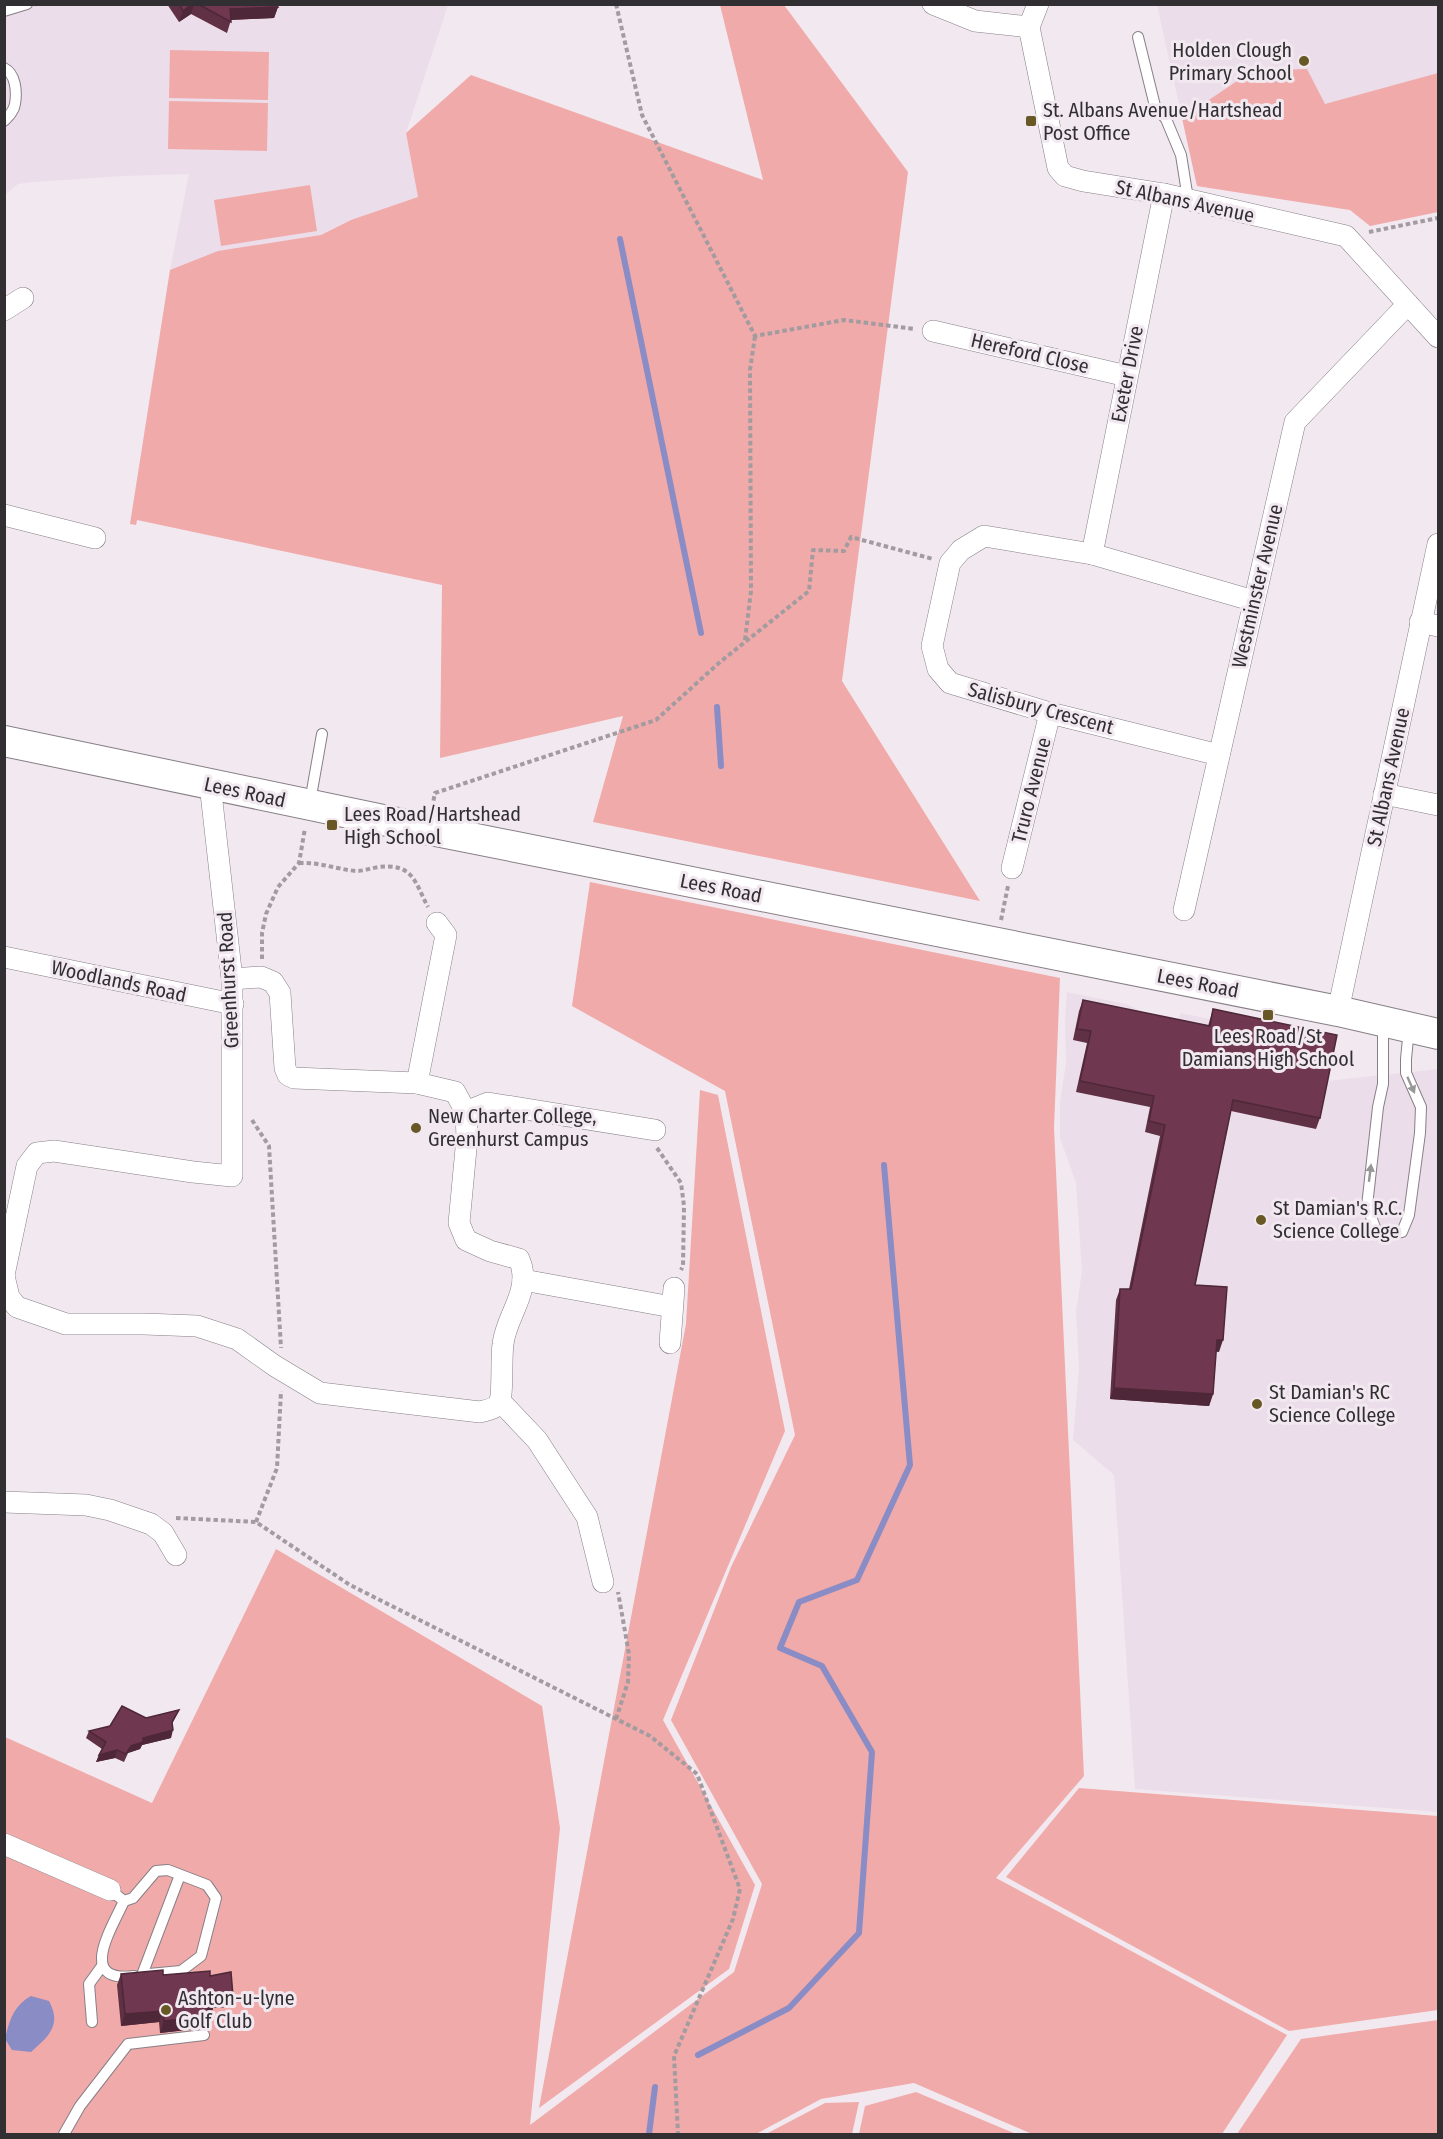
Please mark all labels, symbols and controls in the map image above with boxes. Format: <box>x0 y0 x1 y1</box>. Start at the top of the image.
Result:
place label: Holden Clough Primary School <box>1169 38 1292 85</box>
marker: Holden Clough Primary School <box>1297 54 1311 68</box>
place label: St. Albans Avenue/Hartshead Post Office <box>1043 98 1283 145</box>
marker: St. Albans Avenue/Hartshead Post Office <box>1024 114 1038 128</box>
street label: St Albans Avenue <box>1113 175 1257 227</box>
street label: Exeter Drive <box>1106 324 1148 424</box>
street label: Hereford Close <box>969 328 1091 378</box>
street label: Westminster Avenue <box>1227 502 1287 670</box>
street label: Salisbury Crescent <box>965 677 1117 739</box>
street label: St Albans Avenue <box>1362 705 1414 849</box>
street label: Truro Avenue <box>1006 735 1056 845</box>
street label: Lees Road <box>202 772 288 812</box>
place label: Lees Road/Hartshead High School <box>344 802 521 849</box>
marker: Lees Road/Hartshead High School <box>325 818 339 832</box>
street label: Lees Road <box>678 868 764 908</box>
street label: Greenhurst Road <box>212 911 244 1049</box>
street label: Woodlands Road <box>49 955 189 1007</box>
street label: Lees Road <box>1155 963 1241 1003</box>
marker: Lees Road/St Damians High School <box>1261 1008 1275 1022</box>
place label: Lees Road/St Damians High School <box>1182 1024 1354 1071</box>
one-way arrow <box>1407 1076 1416 1093</box>
place label: New Charter College, Greenhurst Campus <box>428 1104 596 1151</box>
marker: New Charter College, Greenhurst Campus <box>409 1121 423 1135</box>
one-way arrow <box>1366 1164 1375 1183</box>
place label: St Damian's R.C. Science College <box>1273 1196 1402 1243</box>
marker: St Damian's R.C. Science College <box>1254 1213 1268 1227</box>
place label: St Damian's RC Science College <box>1269 1380 1395 1427</box>
marker: St Damian's RC Science College <box>1250 1397 1264 1411</box>
place label: Ashton-u-lyne Golf Club <box>178 1986 295 2033</box>
marker: Ashton-u-lyne Golf Club <box>159 2003 173 2017</box>

